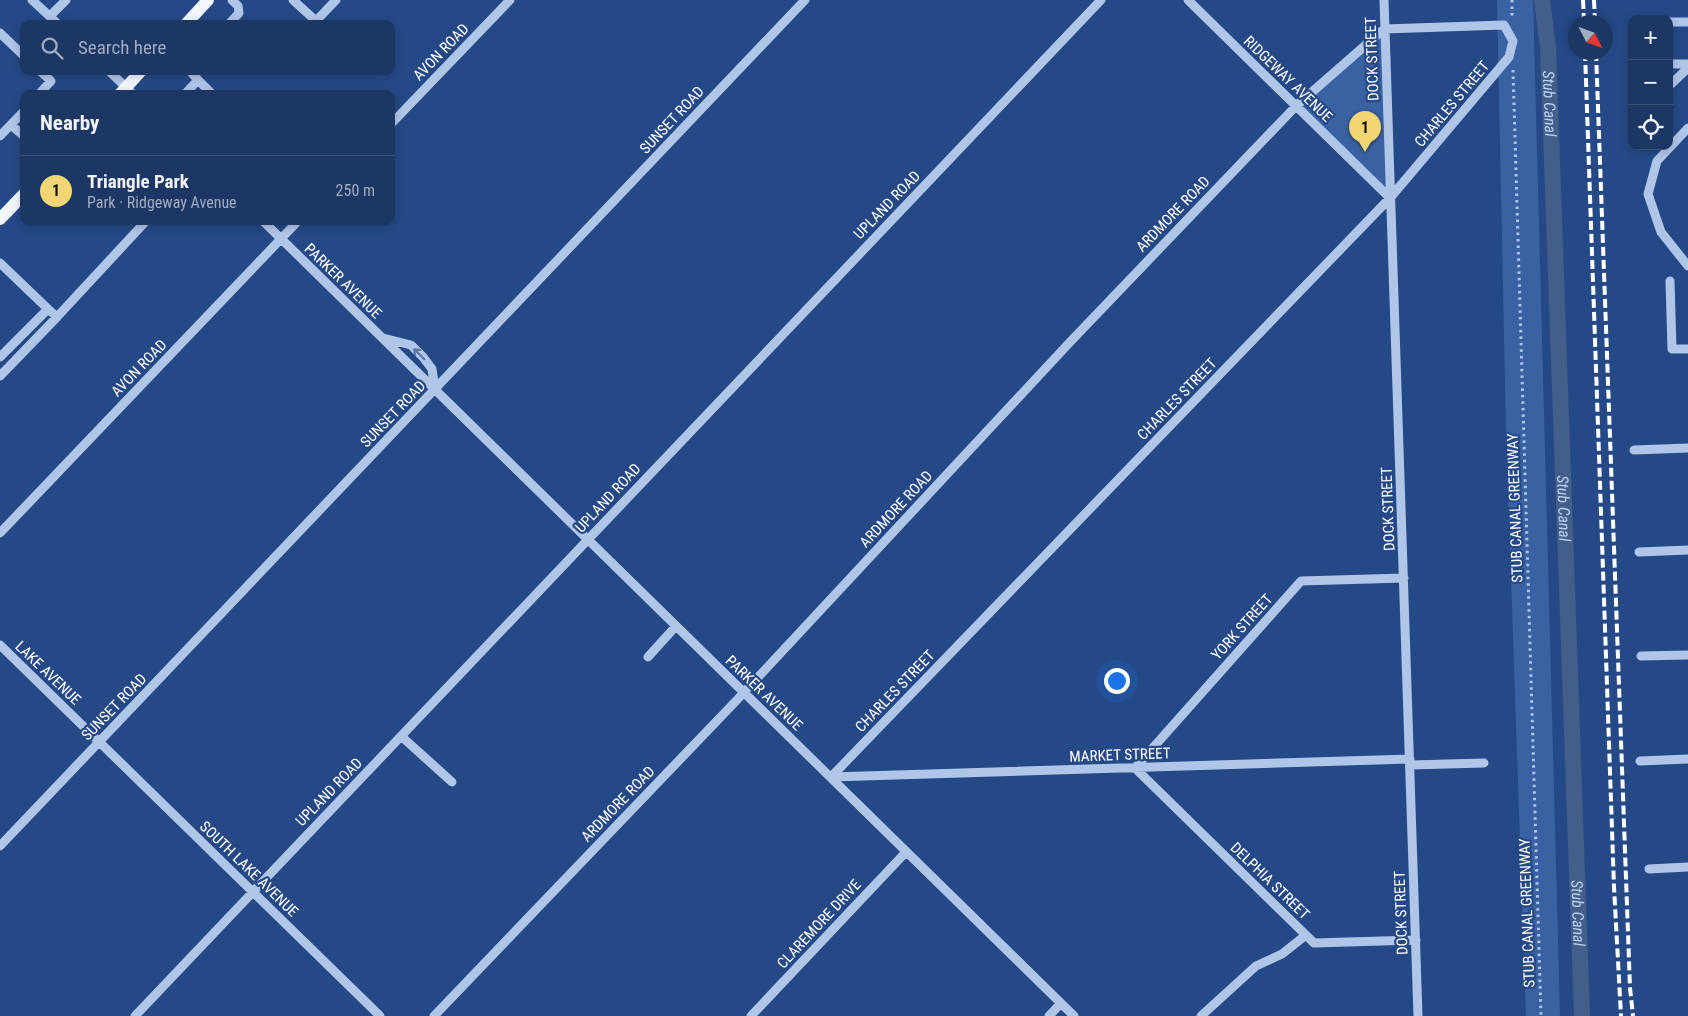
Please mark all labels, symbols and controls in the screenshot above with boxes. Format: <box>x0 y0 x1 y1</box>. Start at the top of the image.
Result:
north arrow <box>1568 15 1613 60</box>
map controls <box>1628 15 1673 150</box>
button: + <box>1628 15 1673 60</box>
street label: DOCK STREET <box>1362 16 1382 101</box>
search box <box>20 20 395 75</box>
street label: AVON ROAD <box>409 20 473 84</box>
street label: RIDGEWAY AVENUE <box>1240 32 1336 126</box>
icon: search <box>38 34 66 62</box>
text: Search here <box>78 36 166 59</box>
street label: CHARLES STREET <box>1411 57 1493 151</box>
button: − <box>1628 60 1673 105</box>
water label: Stub Canal <box>1539 70 1561 137</box>
street label: SUNSET ROAD <box>636 82 708 158</box>
button: locate <box>1628 105 1673 150</box>
text: Nearby <box>40 111 99 135</box>
pin: 1 <box>1349 111 1381 152</box>
street label: UPLAND ROAD <box>850 167 924 243</box>
text: Triangle Park <box>87 170 189 193</box>
street label: ARDMORE ROAD <box>1132 172 1214 256</box>
text: 1 <box>52 181 60 200</box>
text: 250 m <box>336 181 375 200</box>
text: Park · Ridgeway Avenue <box>87 193 237 212</box>
street label: PARKER AVENUE <box>301 240 385 322</box>
street label: AVON ROAD <box>107 336 171 400</box>
one-way arrow <box>413 348 426 360</box>
street label: CHARLES STREET <box>1133 354 1221 444</box>
street label: SUNSET ROAD <box>357 377 429 451</box>
street label: STUB CANAL GREENWAY <box>1503 433 1527 583</box>
street label: UPLAND ROAD <box>571 460 645 536</box>
street label: DOCK STREET <box>1378 466 1398 551</box>
street label: ARDMORE ROAD <box>856 467 936 551</box>
water label: Stub Canal <box>1554 475 1575 542</box>
street label: YORK STREET <box>1208 590 1276 664</box>
street label: LAKE AVENUE <box>12 637 84 709</box>
street label: CHARLES STREET <box>851 646 939 736</box>
street label: PARKER AVENUE <box>722 652 806 734</box>
your location <box>1104 668 1130 694</box>
street label: SUNSET ROAD <box>78 670 150 744</box>
street label: MARKET STREET <box>1069 744 1171 766</box>
street label: UPLAND ROAD <box>292 754 366 830</box>
street label: ARDMORE ROAD <box>577 762 659 846</box>
street label: SOUTH LAKE AVENUE <box>196 817 302 921</box>
street label: STUB CANAL GREENWAY <box>1515 838 1539 988</box>
street label: DELPHIA STREET <box>1227 839 1313 923</box>
street label: DOCK STREET <box>1391 870 1411 955</box>
street label: CLAREMORE DRIVE <box>773 876 865 972</box>
water label: Stub Canal <box>1568 880 1589 947</box>

